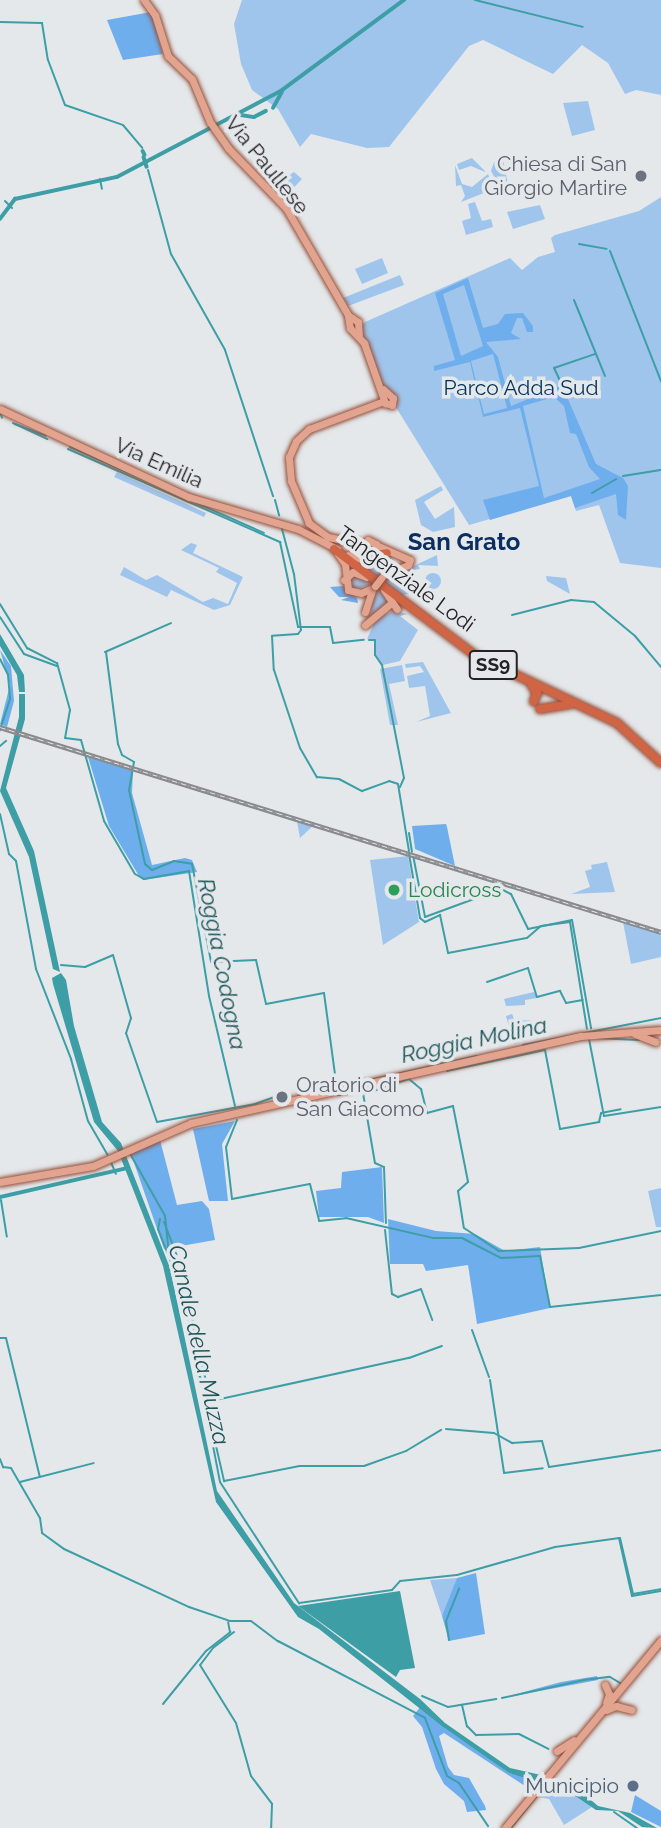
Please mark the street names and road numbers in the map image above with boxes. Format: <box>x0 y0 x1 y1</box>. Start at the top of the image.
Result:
street label: Via Paullese <box>220 111 314 219</box>
street label: Via Emilia <box>111 432 207 494</box>
street label: Tangenziale Lodi <box>332 521 480 637</box>
road number: SS9 <box>468 650 518 680</box>

